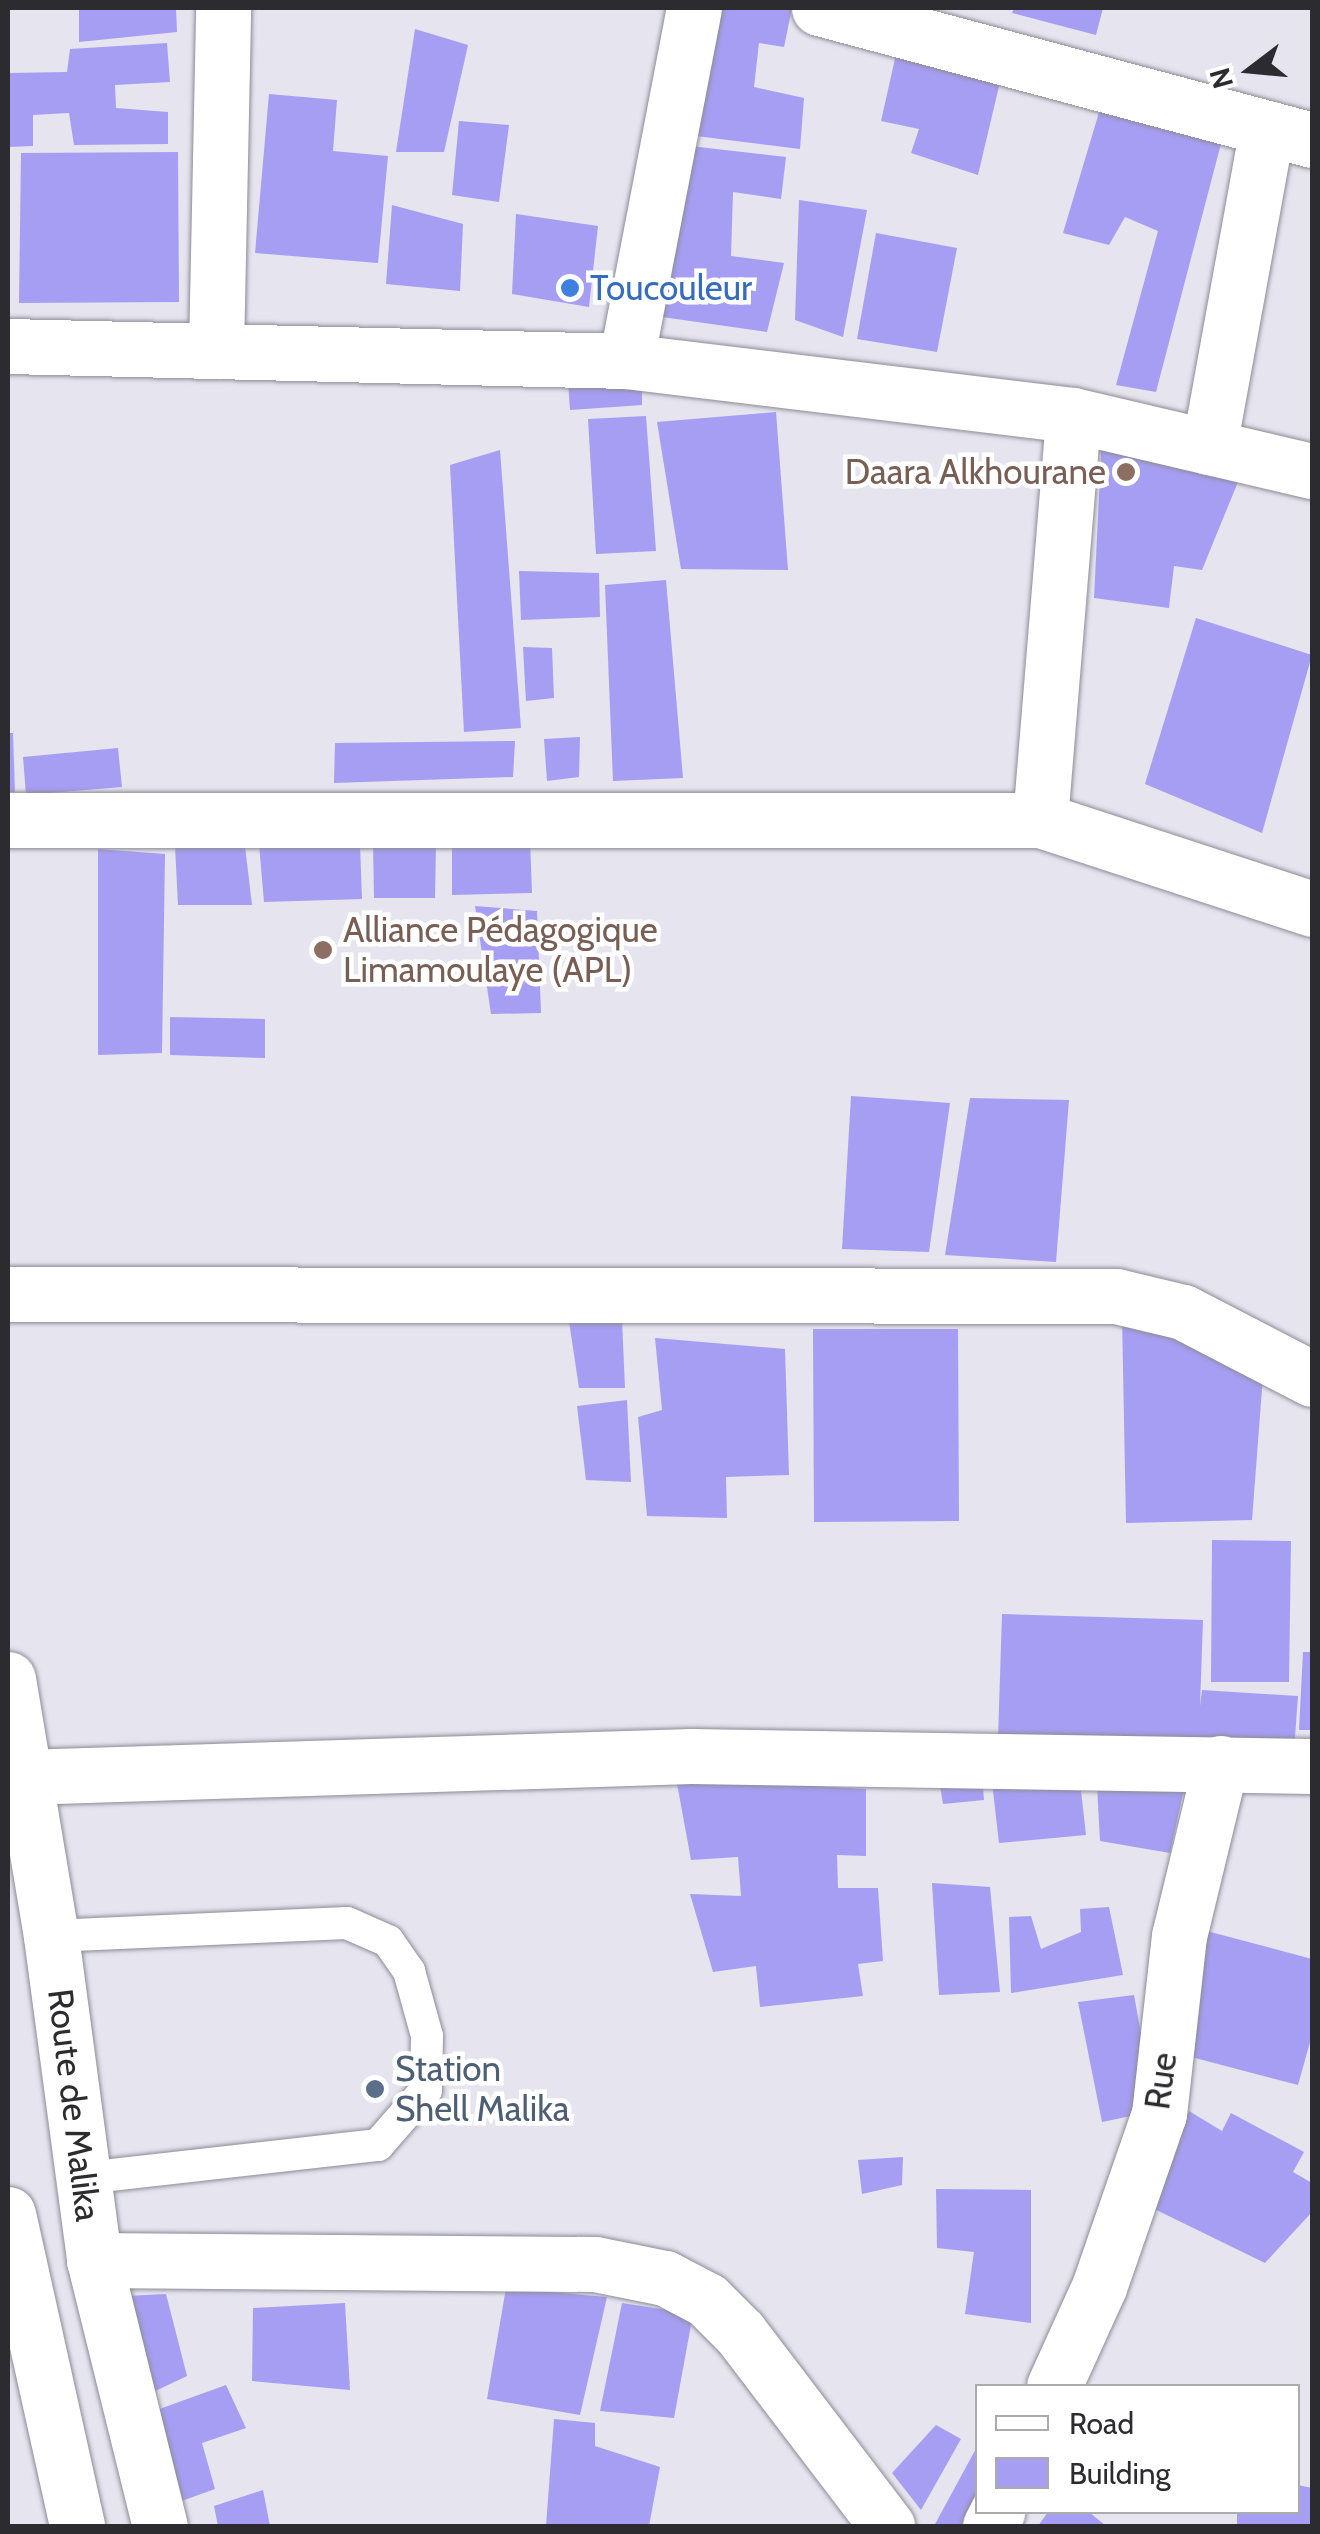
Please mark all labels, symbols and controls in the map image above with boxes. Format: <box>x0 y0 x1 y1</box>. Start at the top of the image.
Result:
north arrow <box>1200 20 1300 120</box>
text: N <box>1202 64 1240 92</box>
place label: Toucouleur <box>590 267 752 309</box>
marker: Toucouleur <box>559 277 581 299</box>
place label: Daara Alkhourane <box>845 451 1106 493</box>
marker: Daara Alkhourane <box>1115 461 1137 483</box>
place label: Alliance Pédagogique Limamoulaye (APL) <box>343 909 658 991</box>
marker: Alliance Pédagogique Limamoulaye (APL) <box>312 939 334 961</box>
street label: Route de Malika <box>39 1986 109 2224</box>
place label: Station Shell Malika <box>395 2048 570 2130</box>
street label: Rue <box>1136 2050 1186 2112</box>
marker: Station Shell Malika <box>364 2078 386 2100</box>
legend <box>975 2384 1300 2514</box>
text: Road <box>1069 2405 1134 2442</box>
text: Building <box>1069 2455 1171 2492</box>

